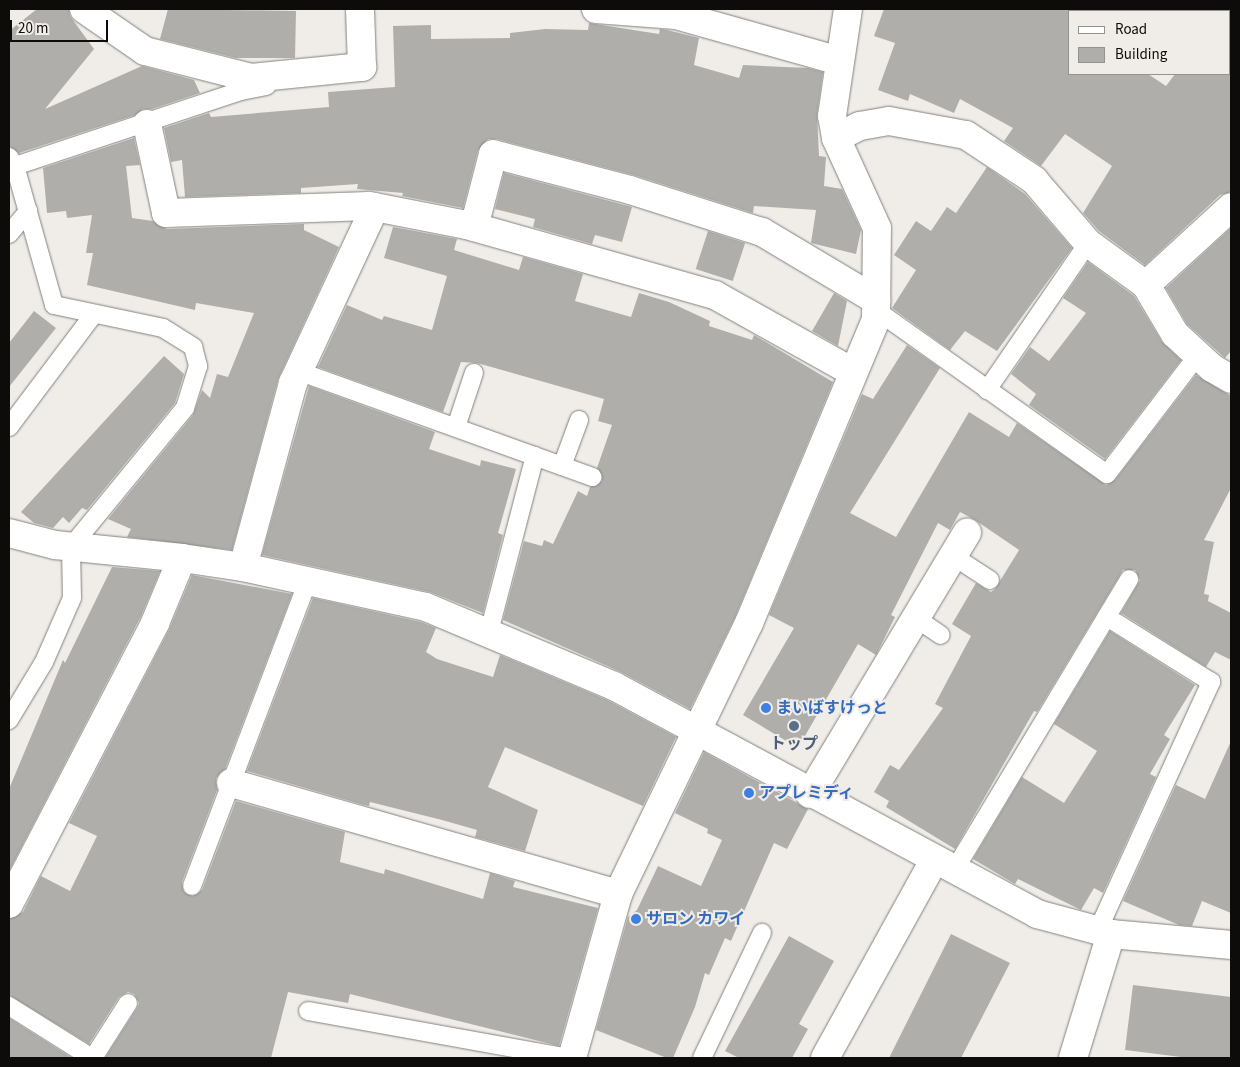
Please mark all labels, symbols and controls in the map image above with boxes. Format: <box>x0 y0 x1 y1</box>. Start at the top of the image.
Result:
scale bar <box>12 10 110 42</box>
legend <box>1068 10 1230 75</box>
text: 20 m <box>18 18 48 39</box>
text: Road <box>1115 19 1147 40</box>
text: Building <box>1115 44 1167 65</box>
place label: まいばすけっと <box>776 698 888 718</box>
marker: まいばすけっと <box>760 702 772 714</box>
marker: トップ <box>788 720 800 732</box>
place label: トップ <box>770 734 818 754</box>
place label: アプレミディ <box>759 783 855 803</box>
marker: アプレミディ <box>743 787 755 799</box>
place label: サロン カワイ <box>646 909 745 929</box>
marker: サロン カワイ <box>630 913 642 925</box>

